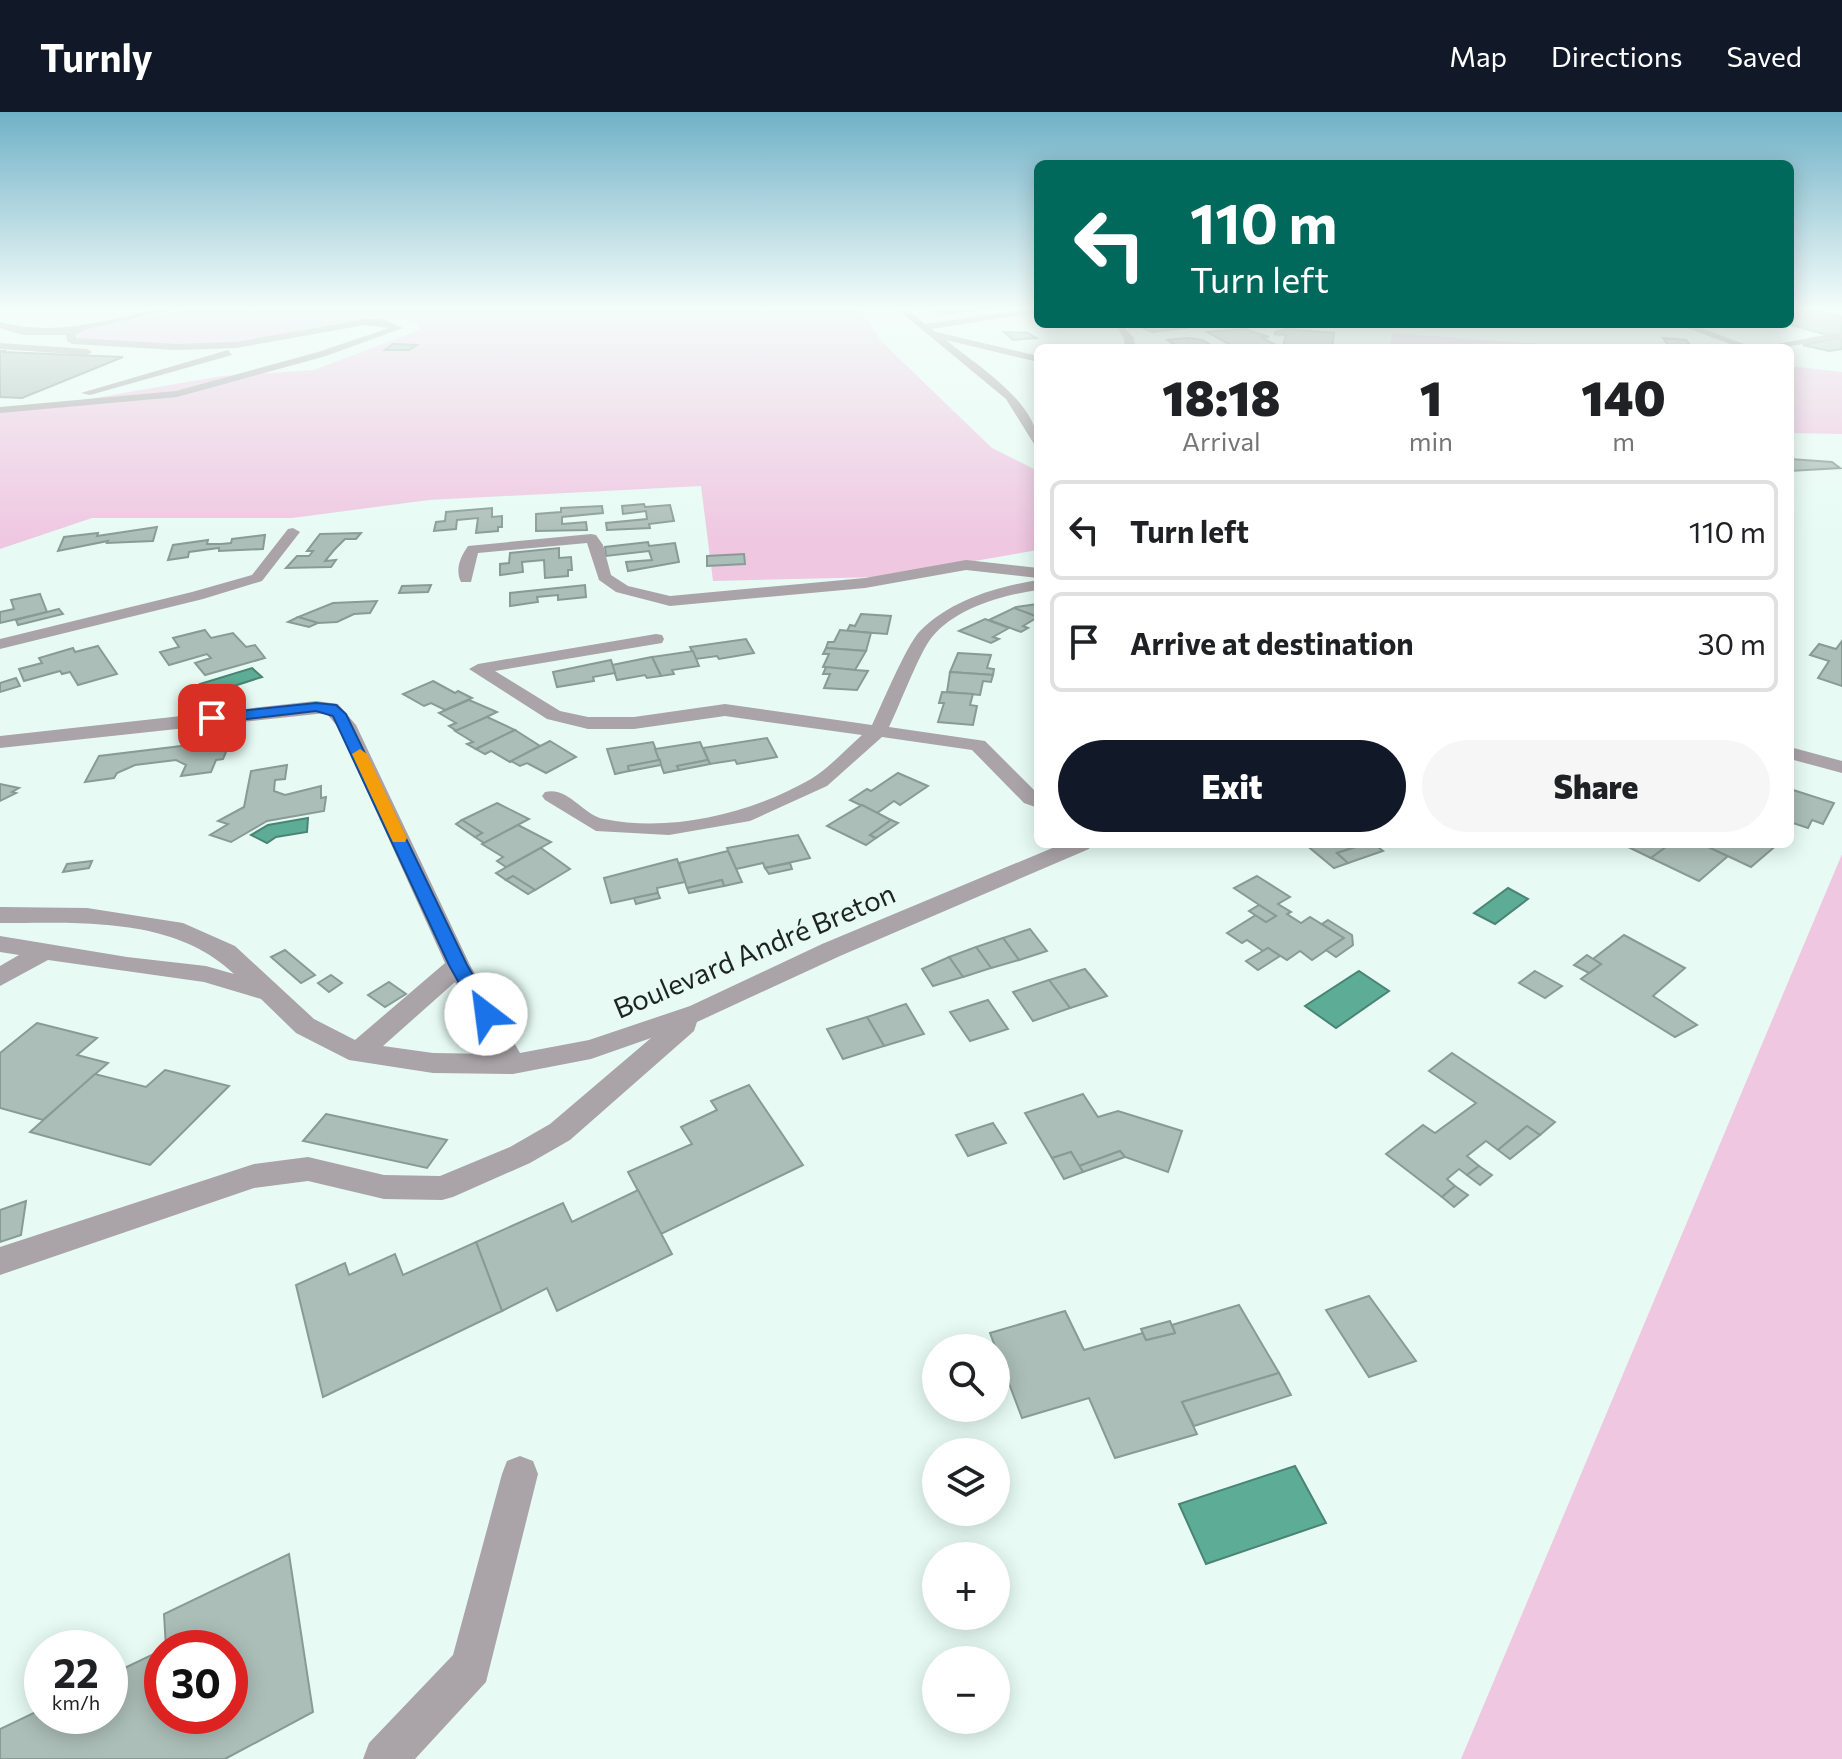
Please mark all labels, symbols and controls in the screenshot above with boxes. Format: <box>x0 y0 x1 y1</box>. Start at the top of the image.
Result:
text: Turnly <box>40 33 153 80</box>
text: Map <box>1449 39 1507 73</box>
text: Directions <box>1551 39 1682 73</box>
text: Saved <box>1726 39 1802 73</box>
text: 110 m <box>1190 187 1337 256</box>
icon: left <box>1058 192 1162 296</box>
text: Turn left <box>1190 256 1329 300</box>
text: 18:18 <box>1162 367 1280 426</box>
text: 1 <box>1420 367 1442 426</box>
text: 140 <box>1581 367 1666 426</box>
text: Arrival <box>1182 425 1261 456</box>
text: min <box>1409 425 1453 456</box>
text: m <box>1612 425 1635 456</box>
icon: left <box>1062 508 1106 552</box>
text: Turn left <box>1130 512 1249 549</box>
text: 110 m <box>1689 512 1766 549</box>
icon: arrive <box>1062 620 1106 664</box>
text: Arrive at destination <box>1130 624 1414 661</box>
text: 30 m <box>1697 624 1766 661</box>
pin <box>178 684 246 752</box>
icon: arrive <box>190 696 234 740</box>
button: Exit <box>1058 740 1406 832</box>
button: Share <box>1422 740 1770 832</box>
street label: Boulevard André Breton <box>608 875 900 1025</box>
position arrow <box>444 972 528 1056</box>
map controls <box>922 1334 1010 1734</box>
button: search <box>922 1334 1010 1422</box>
button: layers <box>922 1438 1010 1526</box>
button: + <box>922 1542 1010 1630</box>
speed limit sign: 30 <box>144 1630 248 1734</box>
button: − <box>922 1646 1010 1734</box>
text: 22 <box>53 1647 99 1696</box>
text: km/h <box>52 1690 100 1714</box>

